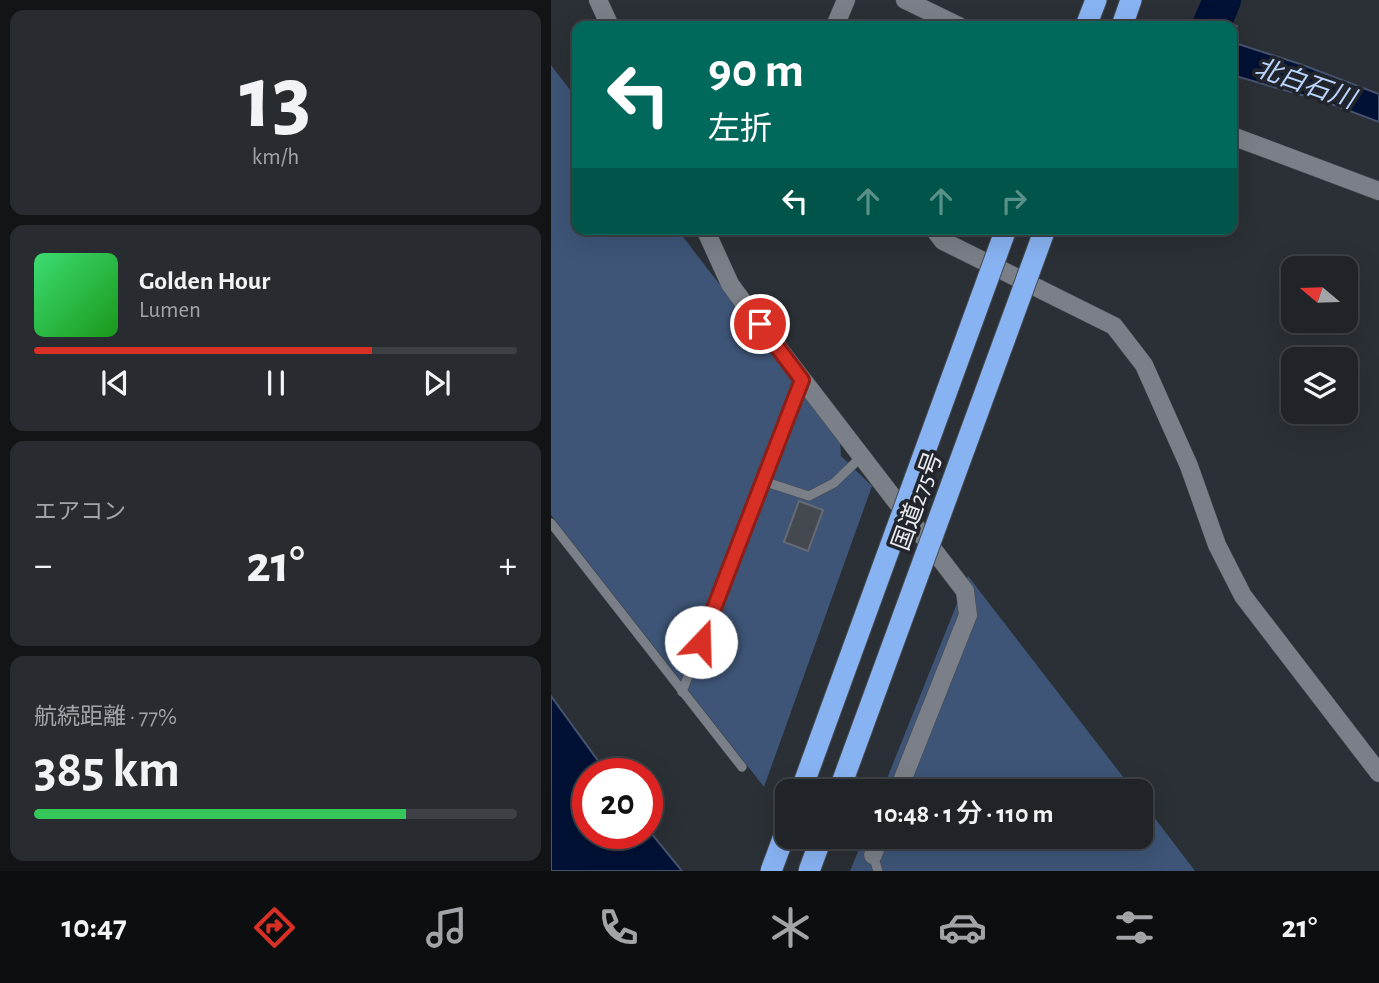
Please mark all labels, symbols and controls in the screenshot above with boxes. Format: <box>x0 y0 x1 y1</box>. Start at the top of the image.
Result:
text: 90 m <box>708 47 804 96</box>
icon: left <box>593 49 684 140</box>
text: 13 <box>240 53 311 144</box>
water label: 北白石川 <box>1251 54 1361 114</box>
text: 左折 <box>708 113 772 145</box>
text: km/h <box>252 146 299 169</box>
icon: left <box>776 182 814 220</box>
icon: ahead <box>849 182 887 220</box>
icon: ahead <box>922 182 960 220</box>
icon: right <box>995 182 1033 220</box>
north arrow <box>1281 256 1358 332</box>
map controls <box>1281 256 1358 424</box>
text: Golden Hour <box>139 268 270 294</box>
pin <box>730 294 790 354</box>
text: Lumen <box>139 299 201 322</box>
icon: arrive <box>741 305 779 343</box>
button: layers <box>1281 347 1358 424</box>
icon: previous <box>96 364 134 402</box>
icon: pause <box>257 364 295 402</box>
icon: next <box>418 364 456 402</box>
street label: 国道275号 <box>887 448 947 554</box>
text: エアコン <box>34 501 126 524</box>
text: 21° <box>246 539 305 591</box>
text: − <box>34 547 52 585</box>
text: + <box>499 547 517 585</box>
position arrow <box>664 605 738 679</box>
text: 航続距離 · 77% <box>34 706 177 729</box>
text: 385 km <box>34 744 180 796</box>
speed limit sign: 20 <box>572 758 663 849</box>
text: 10:48 · 1 分 · 110 m <box>875 801 1053 827</box>
icon: directions <box>250 903 299 952</box>
icon: music <box>422 903 471 952</box>
icon: phone <box>594 903 643 952</box>
icon: climate <box>766 903 815 952</box>
icon: car <box>938 903 987 952</box>
icon: filters <box>1110 903 1159 952</box>
text: 10:47 <box>61 911 127 943</box>
text: 21° <box>1281 911 1317 943</box>

